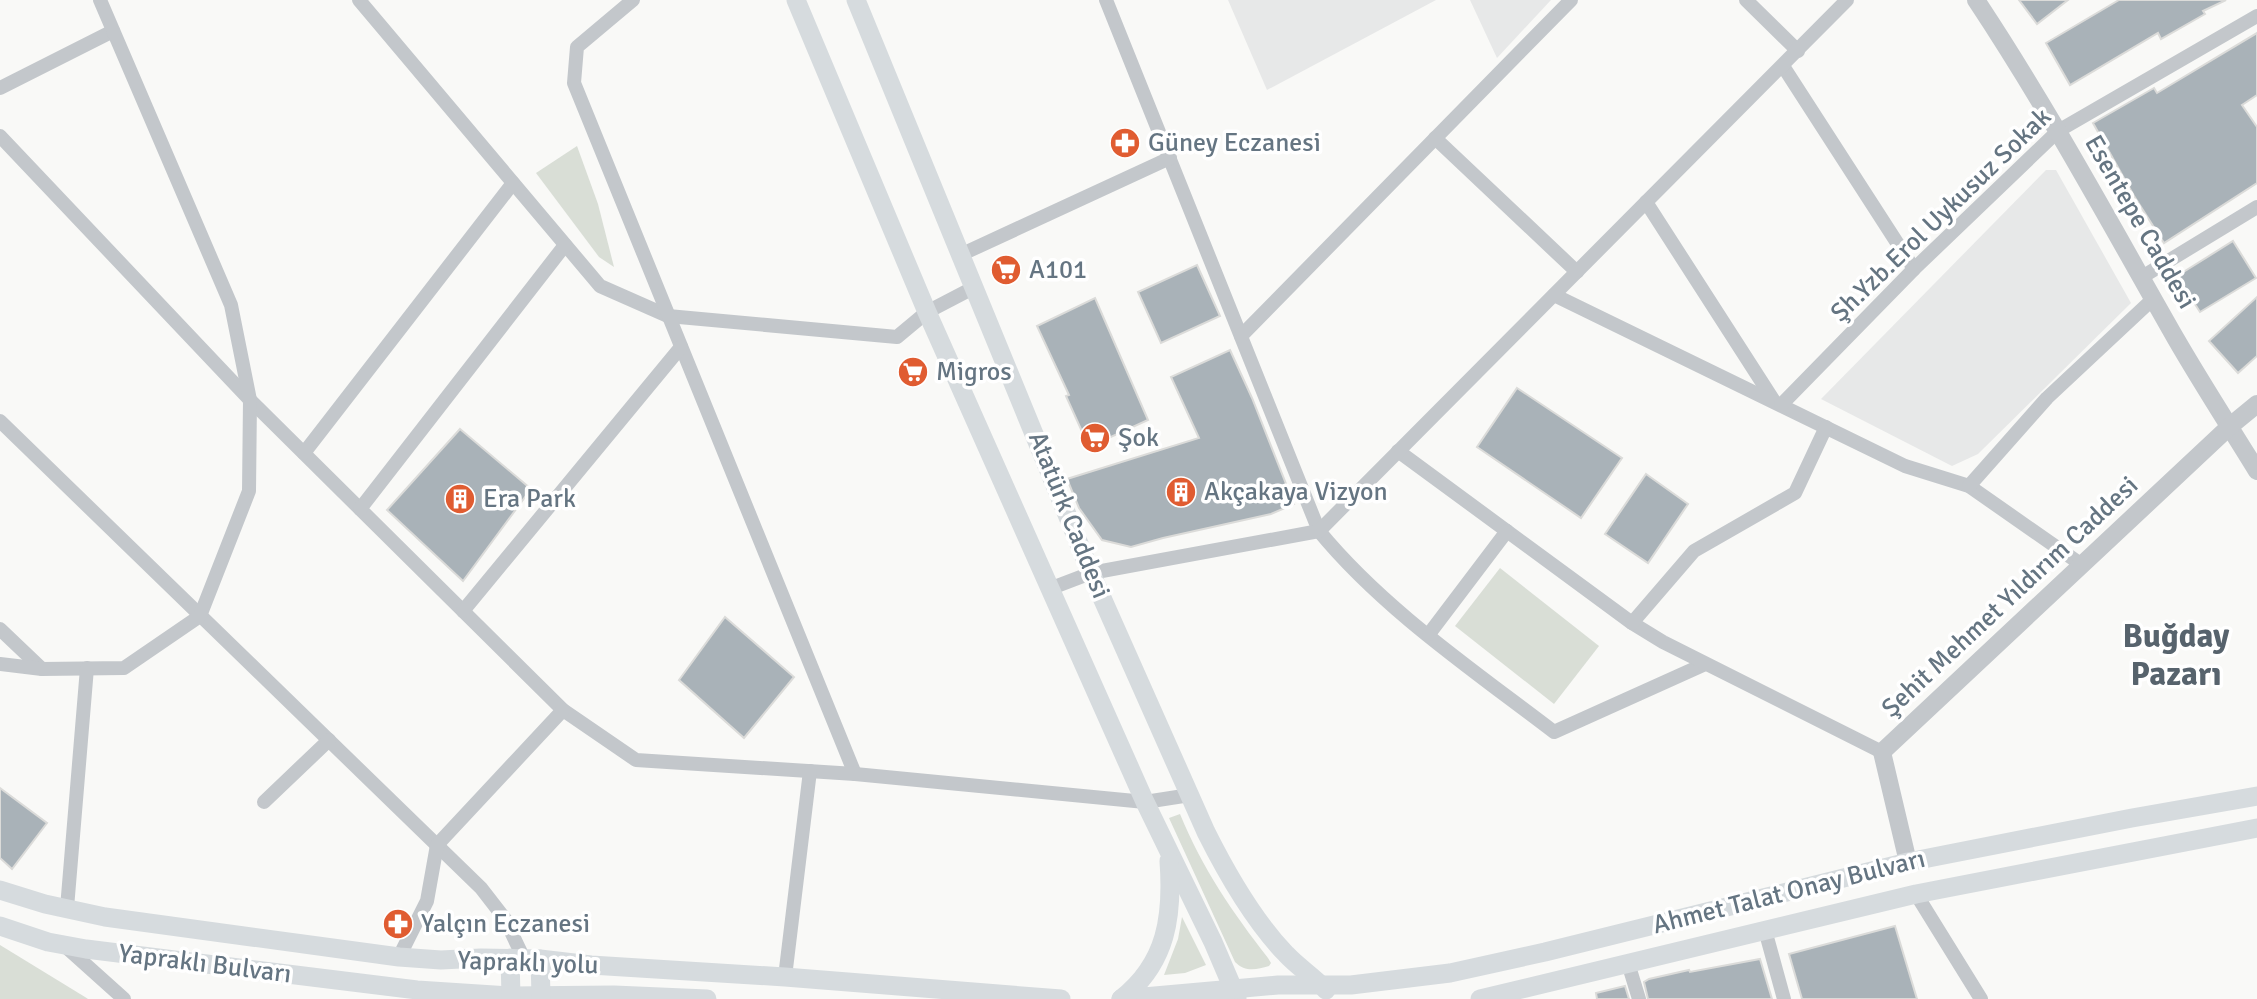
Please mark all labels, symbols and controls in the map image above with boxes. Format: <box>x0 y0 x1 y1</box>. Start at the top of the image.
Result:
street label: Şh.Yzb.Erol Uykusuz Sokak <box>1824 101 2058 329</box>
pharmacy icon: Güney Eczanesi <box>1108 126 1142 160</box>
place label: Güney Eczanesi <box>1148 127 1321 159</box>
street label: Esentepe Caddesi <box>2077 129 2203 315</box>
supermarket icon: A101 <box>989 253 1023 287</box>
place label: A101 <box>1029 254 1087 286</box>
supermarket icon: Migros <box>896 355 930 389</box>
place label: Migros <box>936 356 1012 388</box>
supermarket icon: Şok <box>1078 421 1112 455</box>
place label: Şok <box>1118 422 1159 454</box>
street label: Atatürk Caddesi <box>1021 427 1117 603</box>
street label: Şehit Mehmet Yıldırım Caddesi <box>1875 470 2145 724</box>
building icon: Akçakaya Vizyon <box>1164 475 1198 509</box>
place label: Akçakaya Vizyon <box>1204 476 1388 508</box>
building icon: Era Park <box>443 482 477 516</box>
place label: Era Park <box>483 483 576 515</box>
district label: Buğday Pazarı <box>2123 616 2230 695</box>
street label: Ahmet Talat Onay Bulvarı <box>1650 843 1928 941</box>
pharmacy icon: Yalçın Eczanesi <box>381 907 415 941</box>
place label: Yalçın Eczanesi <box>421 908 590 940</box>
street label: Yapraklı Bulvarı <box>117 938 293 990</box>
street label: Yapraklı yolu <box>457 945 599 981</box>

